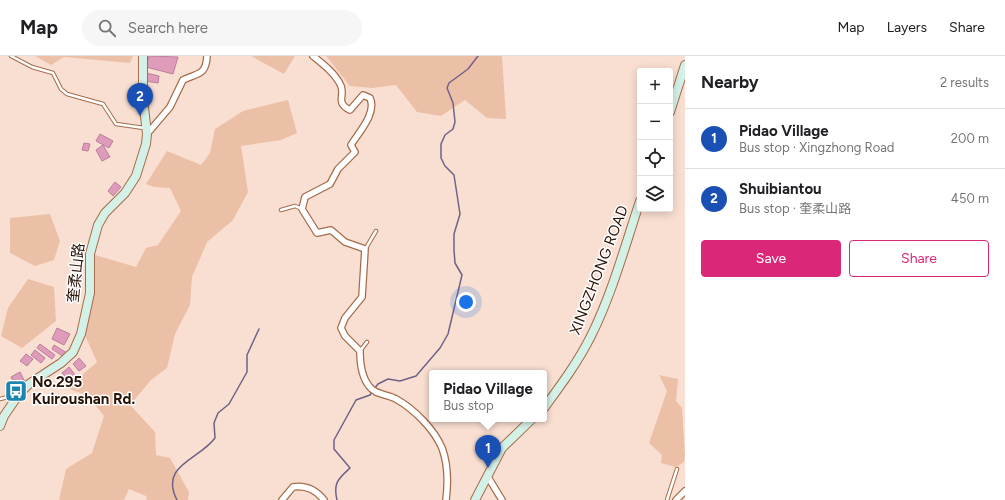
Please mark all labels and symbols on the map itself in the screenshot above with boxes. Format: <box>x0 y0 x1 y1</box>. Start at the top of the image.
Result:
pin: 2 <box>127 83 153 116</box>
street label: XINGZHONG ROAD <box>566 203 632 337</box>
street label: 奎柔山路 <box>64 242 88 304</box>
your location <box>456 292 476 312</box>
place label: No.295 Kuiroushan Rd. <box>32 373 135 408</box>
bus stop icon: No.295 Kuiroushan Rd. <box>3 378 29 404</box>
pin: 1 <box>475 435 501 468</box>

